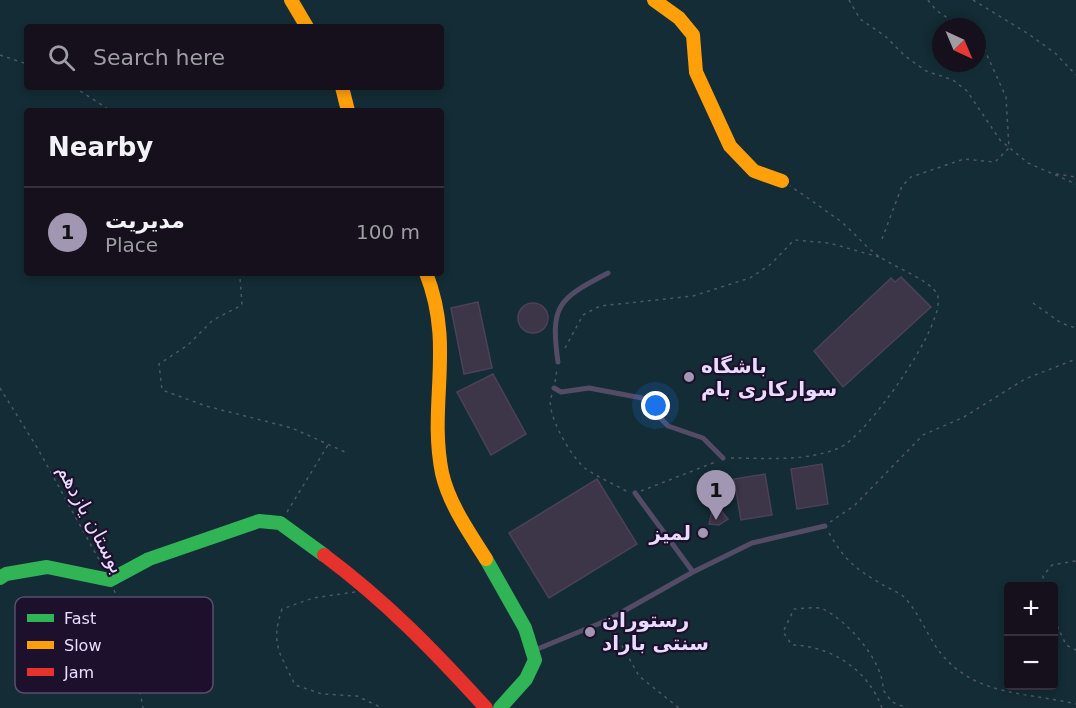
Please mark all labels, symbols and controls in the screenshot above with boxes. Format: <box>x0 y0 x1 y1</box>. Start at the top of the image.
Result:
north arrow <box>932 18 986 72</box>
search box <box>24 24 444 90</box>
icon: search <box>45 41 78 74</box>
text: Search here <box>93 45 225 70</box>
text: Nearby <box>48 132 153 162</box>
text: مدیریت <box>105 208 185 233</box>
text: 1 <box>61 220 74 244</box>
text: 100 m <box>356 220 420 244</box>
text: Place <box>105 233 158 257</box>
place label: باشگاه سوارکاری بام <box>701 354 837 401</box>
marker: باشگاه سوارکاری بام <box>682 370 696 384</box>
your location <box>641 391 670 420</box>
street label: بوستان یازدهم <box>52 460 130 578</box>
pin: 1 <box>696 470 736 520</box>
place label: لمیز <box>648 521 691 545</box>
marker: لمیز <box>696 526 710 540</box>
map controls <box>1004 582 1058 690</box>
button: + <box>1004 582 1058 636</box>
legend <box>15 597 213 693</box>
place label: رستوران سنتی باراد <box>602 608 709 655</box>
text: Fast <box>64 609 96 628</box>
marker: رستوران سنتی باراد <box>583 625 597 639</box>
text: Slow <box>64 636 101 655</box>
button: − <box>1004 636 1058 690</box>
text: Jam <box>63 663 94 682</box>

